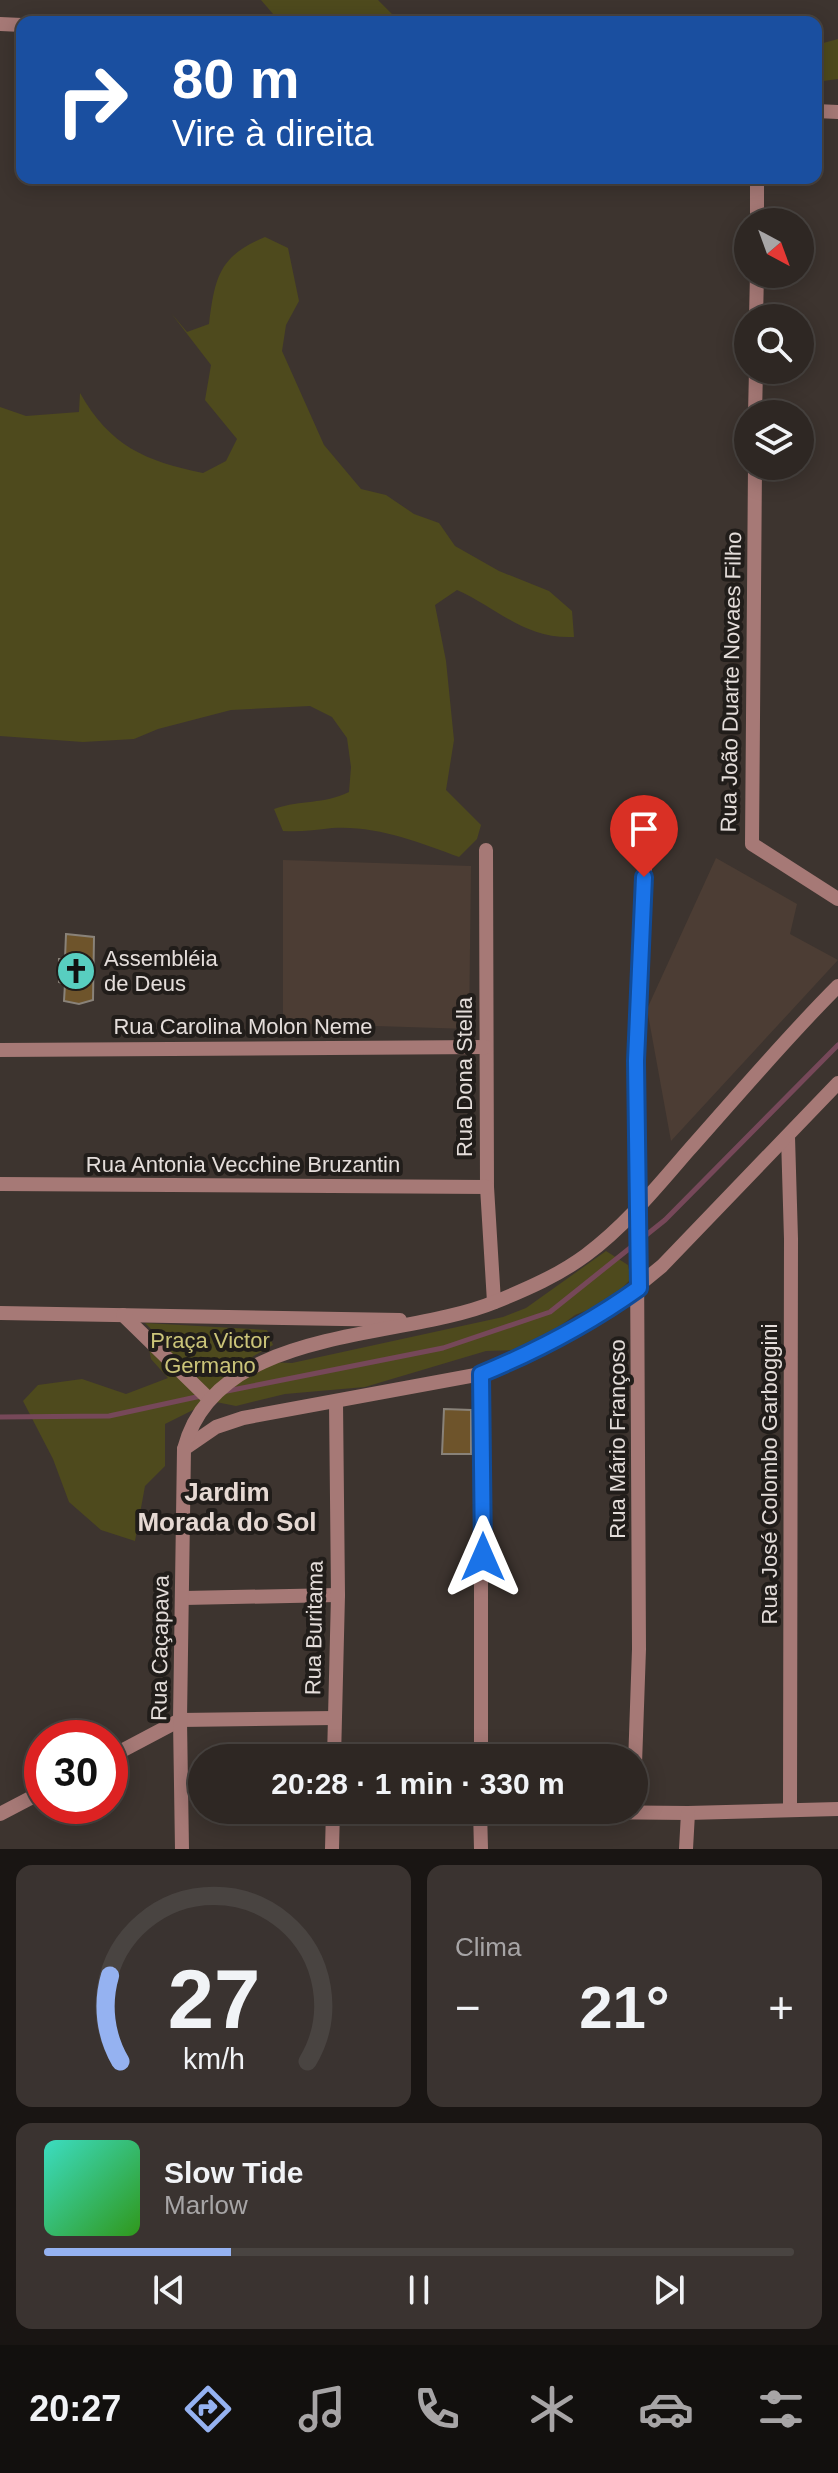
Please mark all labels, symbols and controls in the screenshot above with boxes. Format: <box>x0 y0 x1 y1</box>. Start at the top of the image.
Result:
text: 80 m <box>172 47 300 110</box>
icon: right <box>40 48 144 152</box>
text: Vire à direita <box>172 113 373 154</box>
north arrow <box>734 208 814 288</box>
map controls <box>734 208 814 480</box>
button: search <box>734 304 814 384</box>
button: layers <box>734 400 814 480</box>
street label: Rua João Duarte Novaes Filho <box>716 531 746 833</box>
pin <box>610 795 678 877</box>
icon: arrive <box>622 807 666 851</box>
place label: Assembléia de Deus <box>104 946 218 996</box>
church icon: Assembléia de Deus <box>55 950 97 992</box>
street label: Rua Dona Stella <box>452 996 477 1157</box>
street label: Rua Carolina Molon Neme <box>113 1014 373 1039</box>
street label: Rua Antonia Vecchine Bruzantin <box>86 1152 400 1177</box>
street label: Rua José Colombo Garboggini <box>757 1324 782 1624</box>
park label: Praça Victor Germano <box>150 1328 270 1378</box>
street label: Rua Mário Françoso <box>605 1339 630 1539</box>
district label: Jardim Morada do Sol <box>137 1477 317 1537</box>
position arrow <box>441 1515 525 1599</box>
street label: Rua Buritama <box>300 1560 328 1695</box>
street label: Rua Caçapava <box>146 1574 174 1721</box>
speed limit sign: 30 <box>24 1720 128 1824</box>
text: 20:28 · 1 min · 330 m <box>271 1767 565 1800</box>
text: Clima <box>455 1932 521 1962</box>
text: 27 <box>167 1953 260 2046</box>
text: 21° <box>579 1974 670 2041</box>
text: − <box>455 1983 481 2032</box>
text: + <box>768 1983 794 2032</box>
text: km/h <box>183 2043 244 2075</box>
text: Slow Tide <box>164 2156 303 2189</box>
text: Marlow <box>164 2190 248 2220</box>
icon: previous <box>147 2268 191 2312</box>
icon: pause <box>397 2268 441 2312</box>
icon: next <box>647 2268 691 2312</box>
icon: directions <box>180 2381 236 2437</box>
icon: music <box>294 2381 350 2437</box>
icon: phone <box>409 2381 465 2437</box>
icon: climate <box>524 2381 580 2437</box>
icon: car <box>638 2381 694 2437</box>
icon: filters <box>753 2381 809 2437</box>
text: 20:27 <box>29 2388 121 2429</box>

